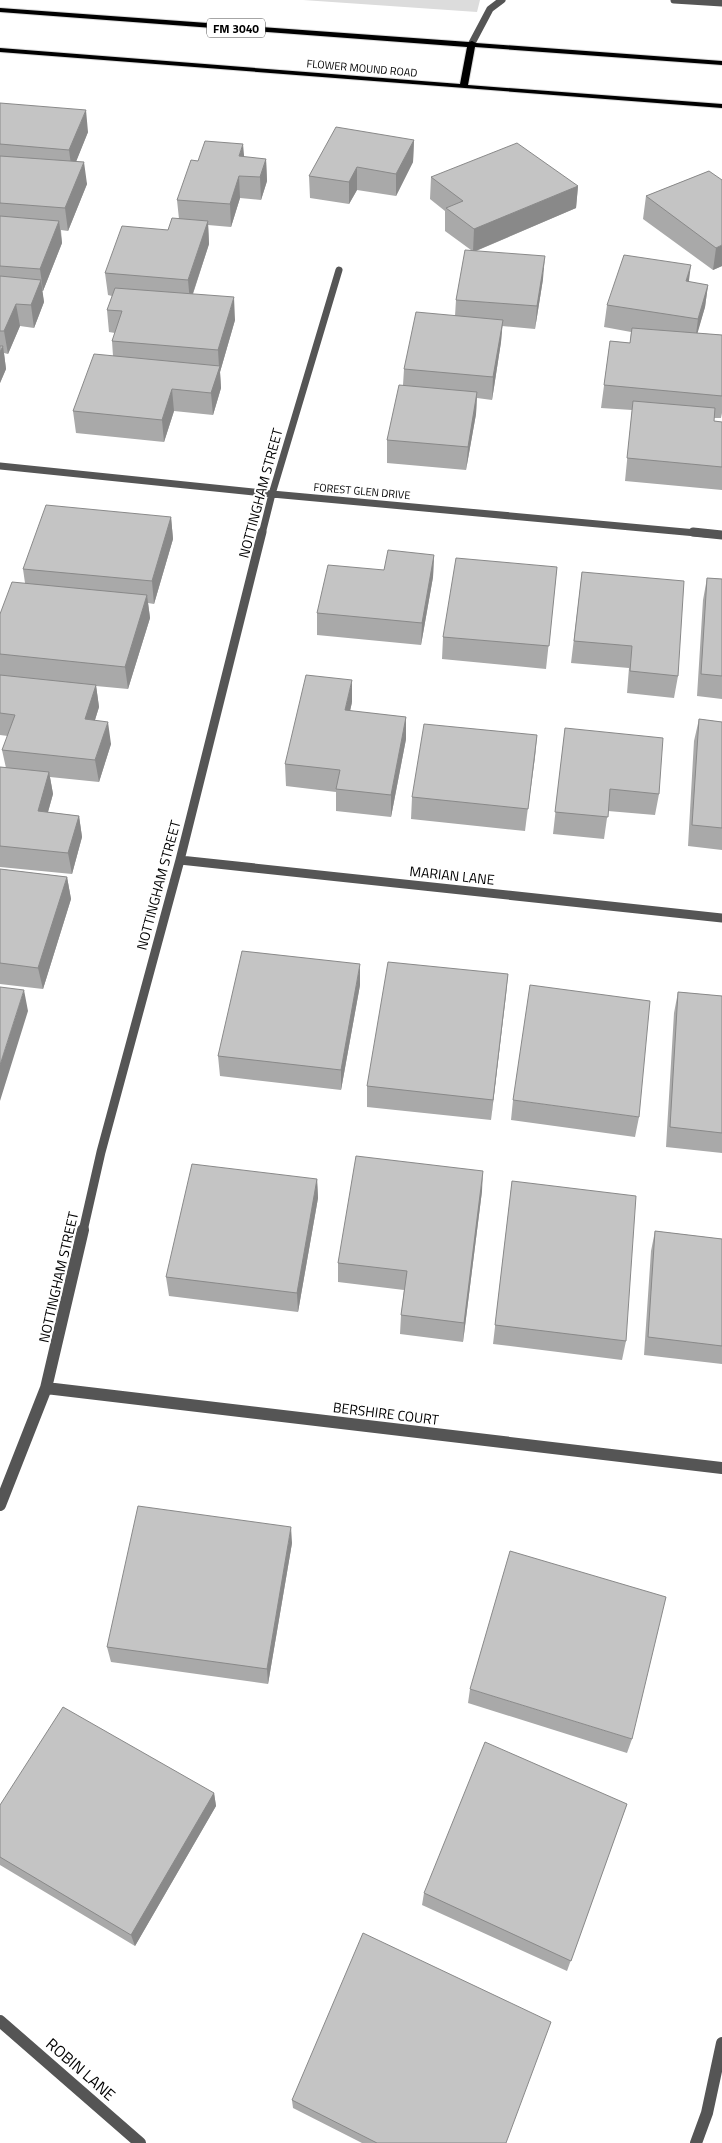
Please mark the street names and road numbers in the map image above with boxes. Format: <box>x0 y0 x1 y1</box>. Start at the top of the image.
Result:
road number: FM 3040 <box>207 18 265 38</box>
street label: FLOWER MOUND ROAD <box>306 55 418 81</box>
street label: NOTTINGHAM STREET <box>233 425 288 560</box>
street label: FOREST GLEN DRIVE <box>313 479 411 503</box>
street label: NOTTINGHAM STREET <box>131 817 186 952</box>
street label: MARIAN LANE <box>408 860 496 890</box>
street label: NOTTINGHAM STREET <box>33 1209 83 1345</box>
street label: BERSHIRE COURT <box>332 1396 441 1430</box>
street label: ROBIN LANE <box>41 2032 121 2106</box>

